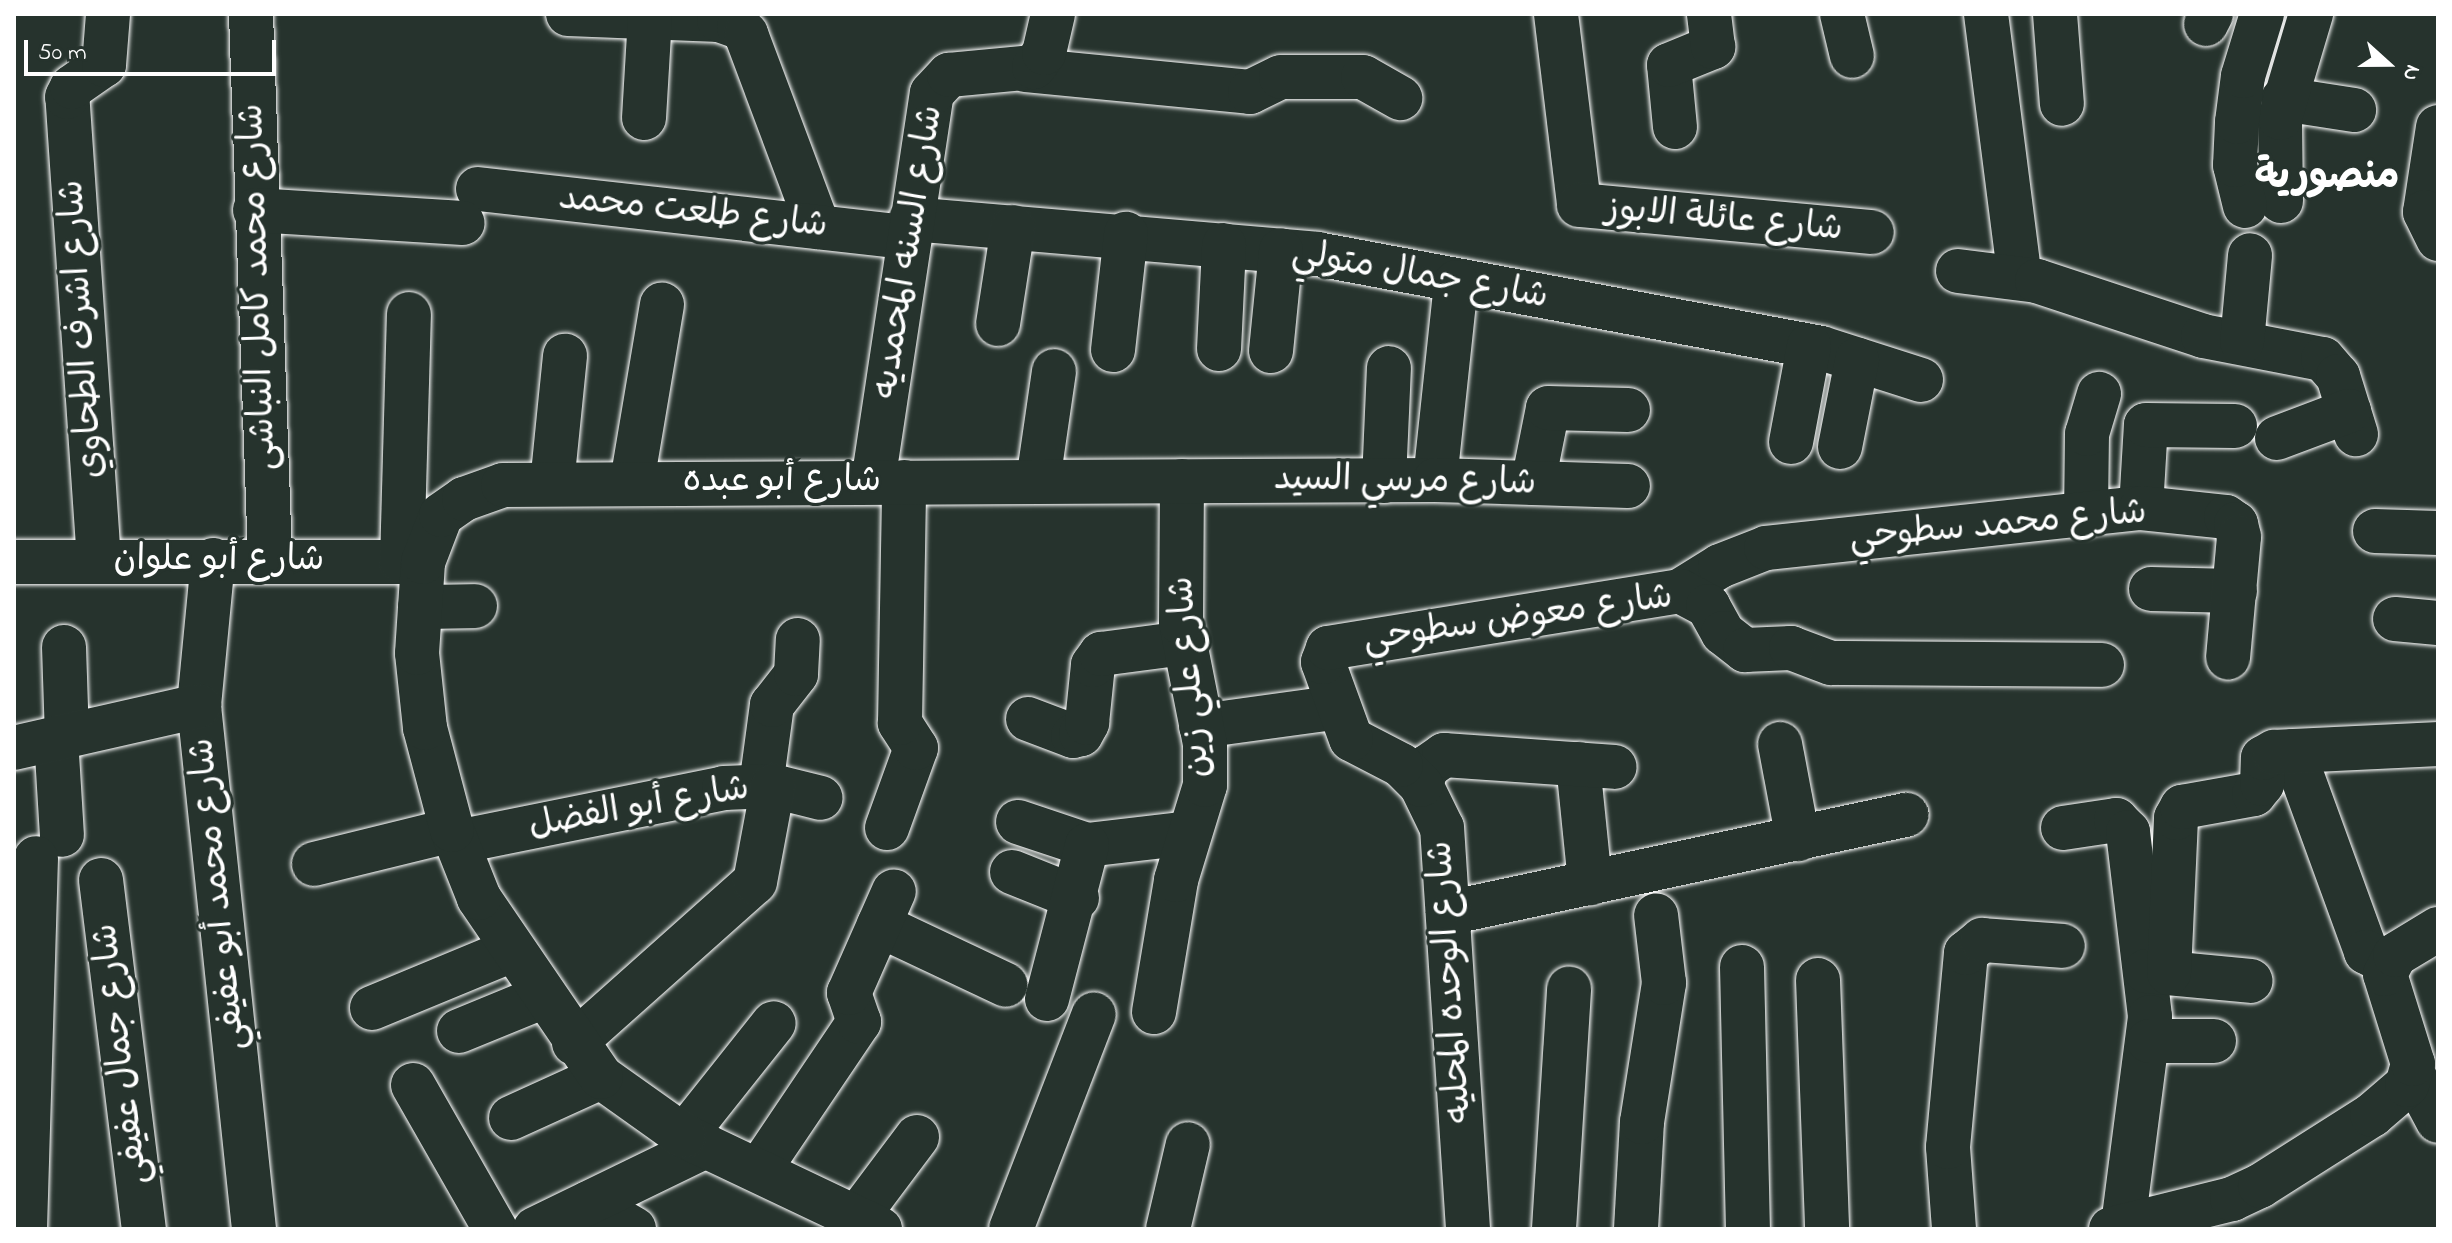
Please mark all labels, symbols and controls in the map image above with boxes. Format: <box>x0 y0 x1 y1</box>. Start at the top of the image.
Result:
scale bar <box>28 24 280 74</box>
north arrow <box>2348 24 2428 104</box>
text: 50 m <box>38 36 87 71</box>
text: N <box>2393 60 2428 85</box>
street label: شارع السنه المحمديه <box>864 102 954 402</box>
street label: شارع محمد كامل النباشى <box>231 103 287 471</box>
district label: منصورية <box>2254 154 2400 202</box>
street label: شارع طلعت محمد <box>556 177 830 249</box>
street label: شارع اشرف الطحاوي <box>51 178 115 480</box>
street label: شارع عائلة الابوز <box>1604 188 1844 252</box>
street label: شارع جمال متولي <box>1289 232 1551 320</box>
street label: شارع مرسي السيد <box>1273 458 1537 506</box>
street label: شارع أبو عبده <box>683 460 881 504</box>
street label: شارع محمد سطوحي <box>1848 491 2148 561</box>
street label: شارع أبو علوان <box>114 539 324 583</box>
street label: شارع علي زين <box>1161 574 1221 780</box>
street label: شارع معوض سطوحي <box>1361 576 1675 662</box>
street label: شارع محمد أبو عفيفي <box>181 736 257 1052</box>
street label: شارع أبو الفضل <box>525 767 753 849</box>
street label: شارع الوحده المحليه <box>1420 839 1482 1125</box>
street label: شارع جمال عفيفي <box>85 921 159 1187</box>

